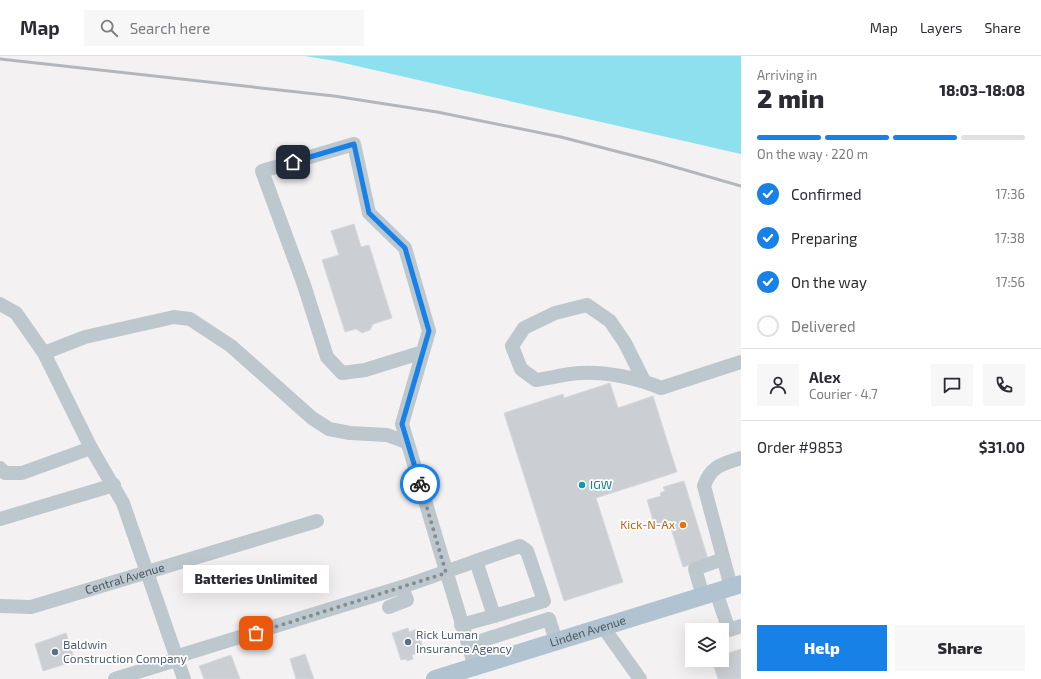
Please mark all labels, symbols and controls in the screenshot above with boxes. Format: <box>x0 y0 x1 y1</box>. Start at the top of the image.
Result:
search box <box>84 10 364 46</box>
text: Map <box>20 16 60 39</box>
icon: search <box>98 17 120 39</box>
text: Search here <box>130 19 210 37</box>
text: Map <box>870 19 898 36</box>
text: Layers <box>920 19 962 36</box>
text: Share <box>984 19 1021 36</box>
text: Arriving in <box>757 67 817 83</box>
text: 18:03–18:08 <box>939 81 1025 99</box>
text: 2 min <box>757 82 824 113</box>
pin <box>276 145 310 179</box>
text: On the way · 220 m <box>757 146 868 162</box>
icon: home <box>282 151 304 173</box>
icon: check <box>757 183 779 205</box>
text: Confirmed <box>791 185 862 203</box>
text: 17:36 <box>995 186 1025 202</box>
icon: check <box>757 227 779 249</box>
text: Preparing <box>791 229 857 247</box>
text: 17:38 <box>995 230 1025 246</box>
icon: check <box>757 271 779 293</box>
text: On the way <box>791 273 867 291</box>
text: 17:56 <box>996 274 1025 290</box>
text: Delivered <box>791 317 856 335</box>
button: person <box>757 364 799 406</box>
button: chat <box>931 364 973 406</box>
button: phone <box>983 364 1025 406</box>
text: Alex <box>809 368 841 386</box>
text: Courier · 4.7 <box>809 386 878 402</box>
text: Order #9853 <box>757 438 843 456</box>
text: $31.00 <box>979 438 1025 456</box>
courier <box>400 464 440 504</box>
icon: bike <box>409 473 431 495</box>
place label: IGW <box>590 477 612 491</box>
marker: IGW <box>577 480 587 490</box>
place label: Kick-N-Ax <box>620 517 676 531</box>
marker: Kick-N-Ax <box>678 520 688 530</box>
street label: Central Avenue <box>83 559 166 596</box>
callout: Batteries Unlimited <box>183 565 329 593</box>
text: Batteries Unlimited <box>195 571 317 587</box>
street label: Linden Avenue <box>548 612 627 649</box>
pin <box>239 616 273 650</box>
icon: bag <box>245 622 267 644</box>
map controls <box>685 623 729 667</box>
button: layers <box>685 623 729 667</box>
button: Help <box>757 625 887 671</box>
button: Share <box>895 625 1025 671</box>
place label: Rick Luman Insurance Agency <box>416 627 512 655</box>
place label: Baldwin Construction Company <box>63 637 188 665</box>
marker: Rick Luman Insurance Agency <box>403 637 413 647</box>
marker: Baldwin Construction Company <box>50 647 60 657</box>

